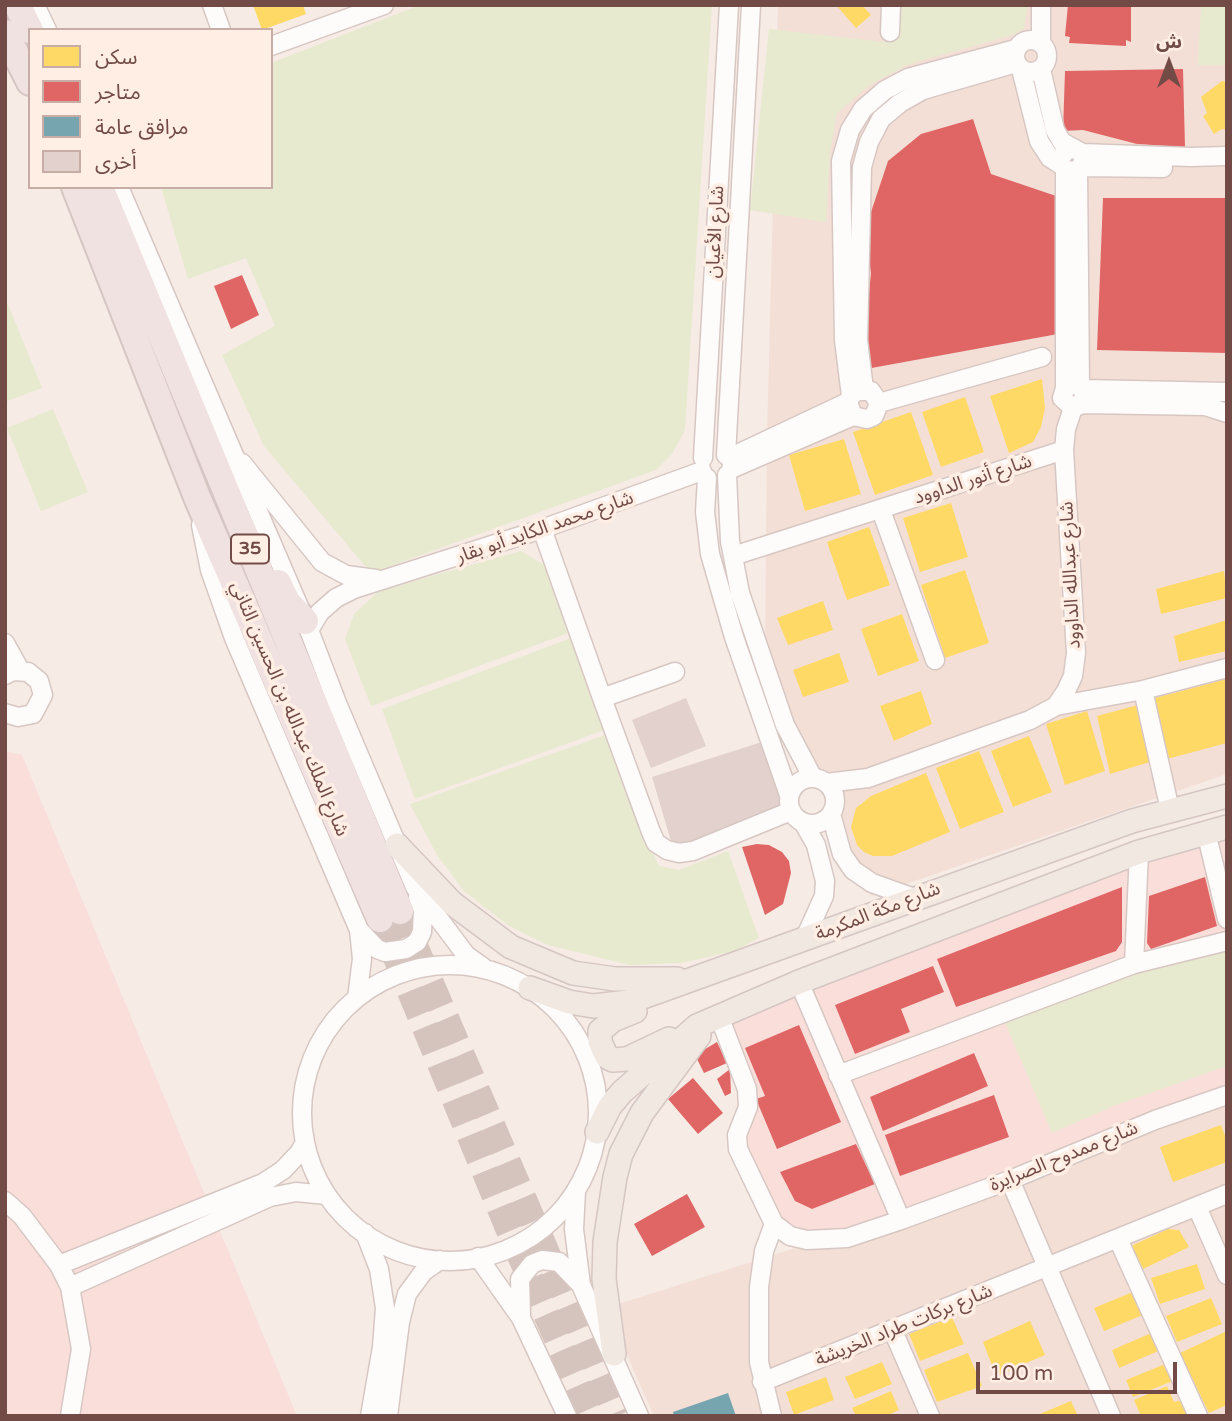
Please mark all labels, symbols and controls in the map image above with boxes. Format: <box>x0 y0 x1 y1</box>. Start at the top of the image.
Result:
legend <box>28 28 273 189</box>
north arrow <box>1134 28 1204 98</box>
text: ش <box>1156 31 1182 53</box>
text: سكن <box>95 45 137 70</box>
text: متاجر <box>95 80 141 105</box>
text: مرافق عامة <box>95 115 189 140</box>
text: أخرى <box>95 150 137 175</box>
street label: شارع الأعيان <box>702 185 730 279</box>
street label: شارع أنور الداوود <box>911 450 1035 510</box>
street label: شارع محمد الكايد أبو بقار <box>453 487 637 569</box>
street label: شارع عبدالله الداوود <box>1056 501 1086 649</box>
road number: 35 <box>231 534 269 564</box>
street label: شارع الملك عبدالله بن الحسين الثاني <box>225 578 353 840</box>
street label: شارع مكة المكرمة <box>812 878 944 946</box>
street label: شارع ممدوح الصرايرة <box>987 1117 1141 1197</box>
street label: شارع بركات طراد الخريشة <box>812 1280 996 1372</box>
scale bar <box>980 1348 1181 1392</box>
text: 100 m <box>989 1361 1053 1386</box>

